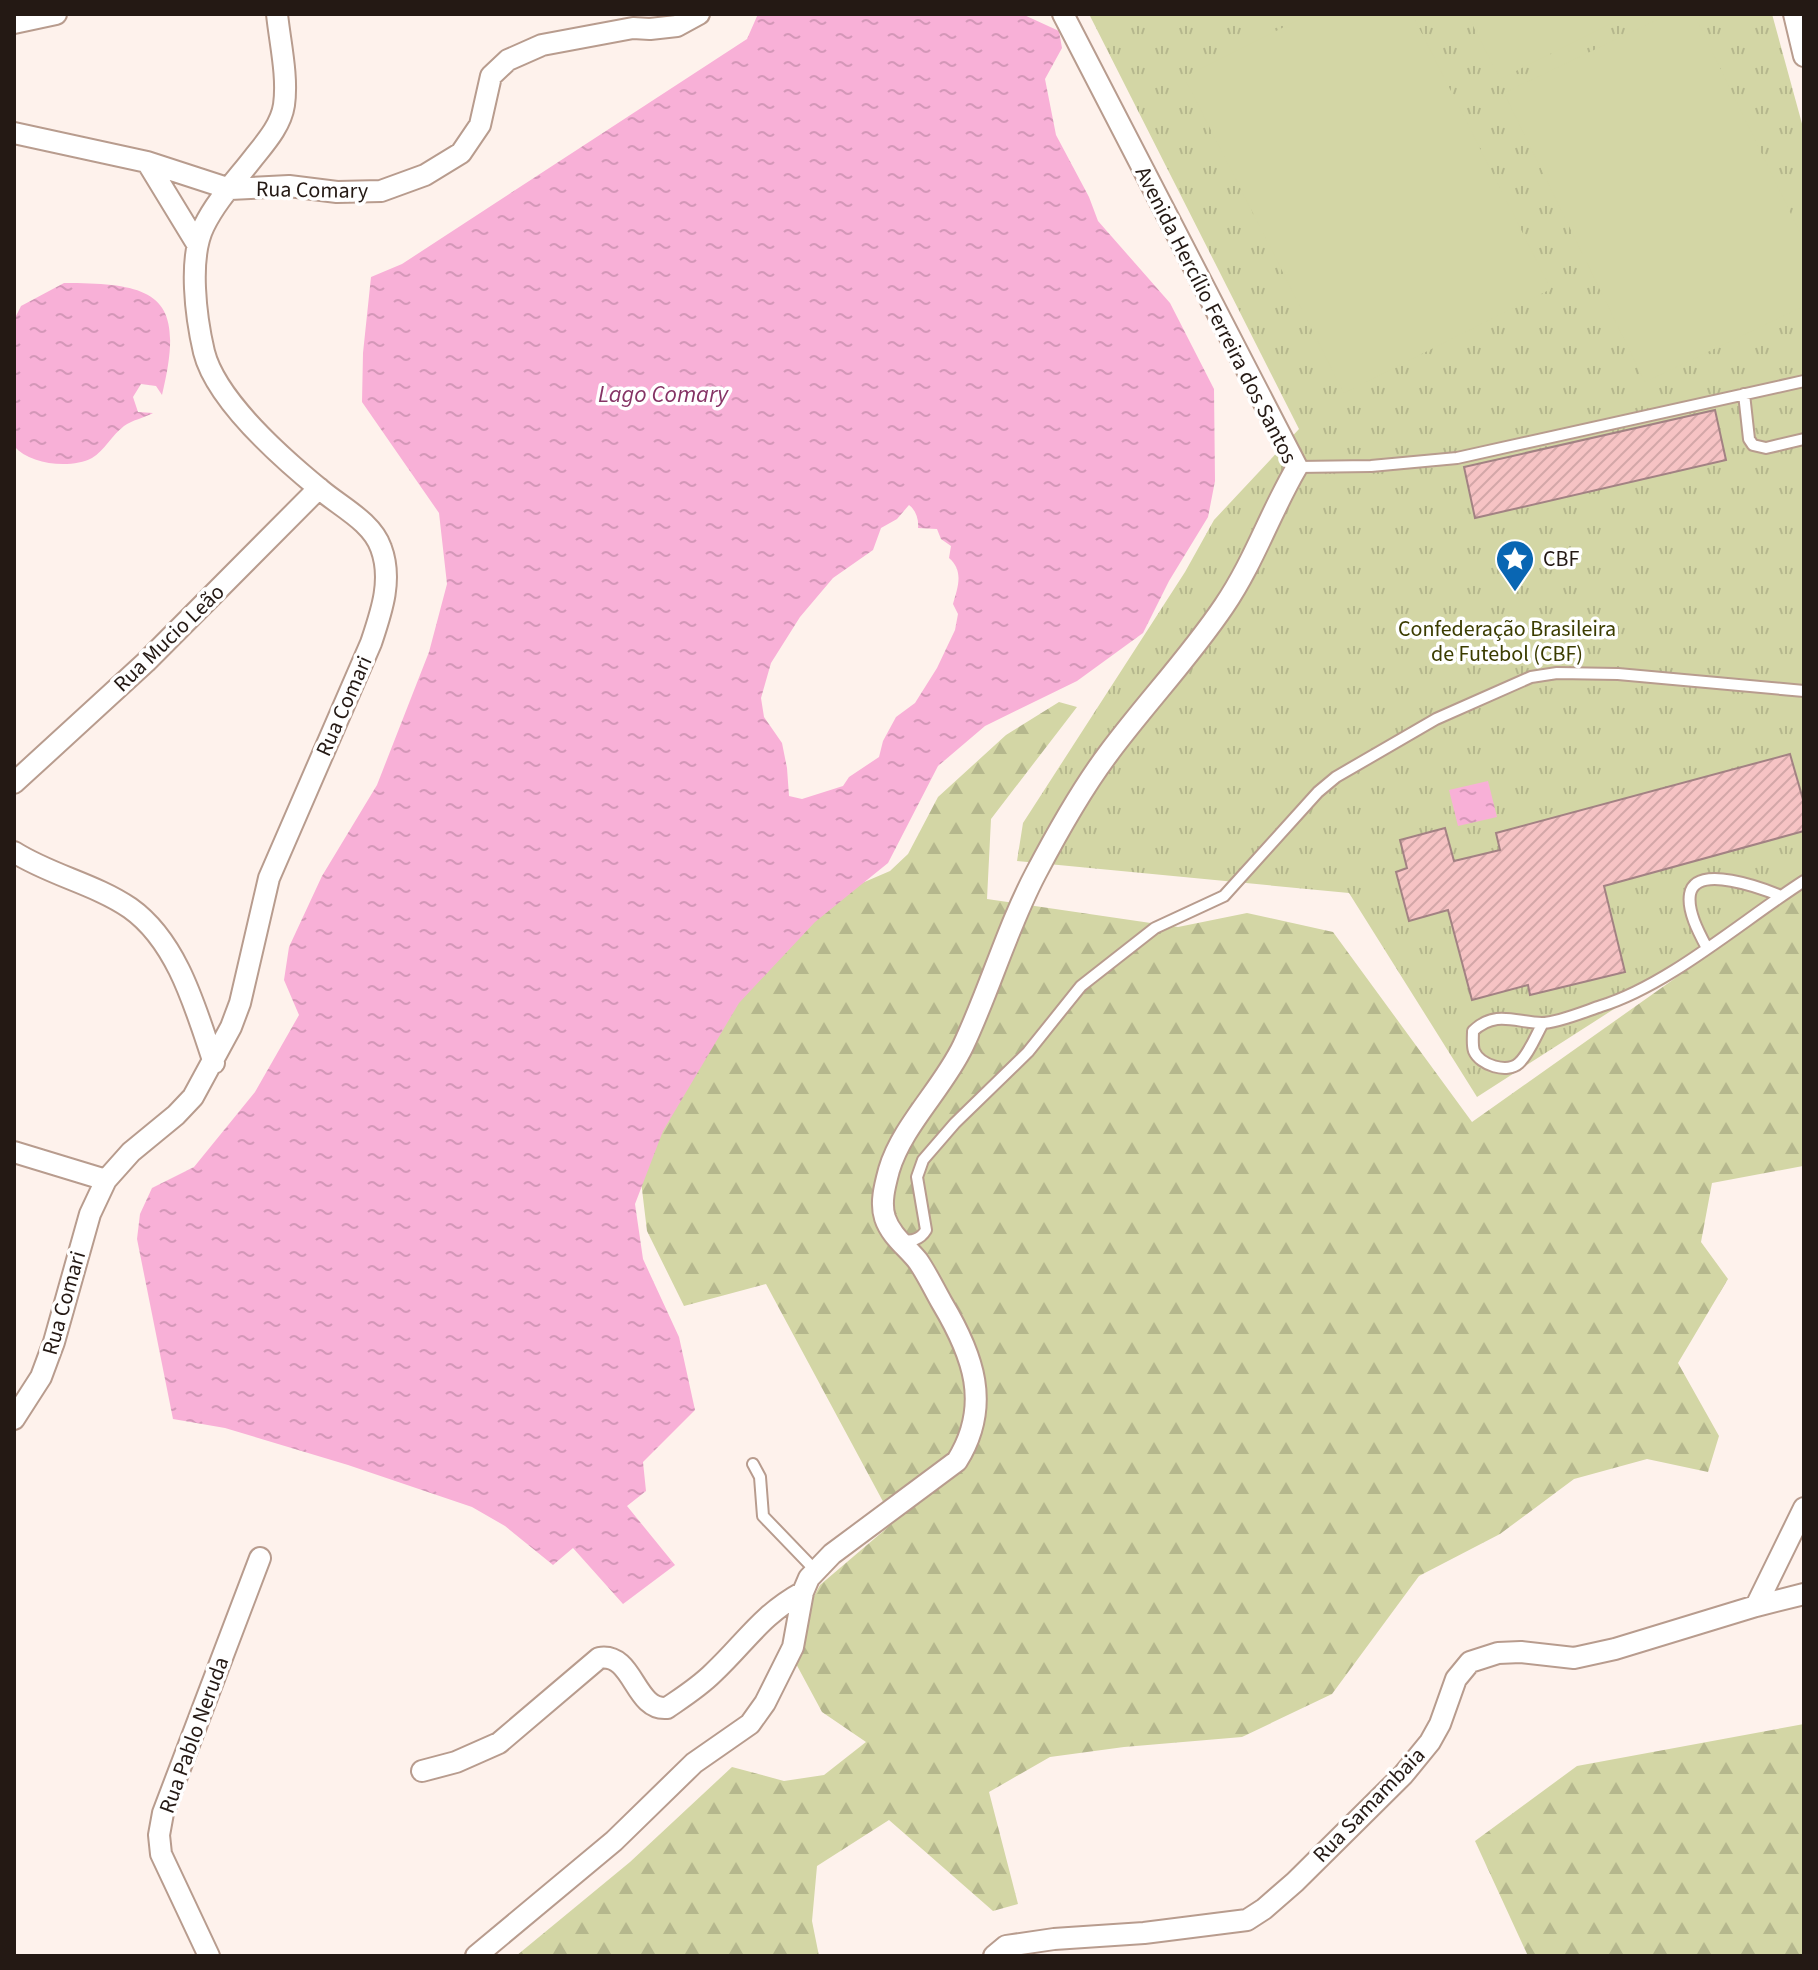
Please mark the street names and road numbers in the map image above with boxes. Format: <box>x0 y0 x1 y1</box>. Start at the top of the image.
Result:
street label: Avenida Hercílio Ferreira dos Santos <box>1127 161 1305 469</box>
street label: Rua Comary <box>256 173 369 207</box>
street label: Rua Mucio Leão <box>106 577 232 699</box>
street label: Rua Comari <box>308 651 380 761</box>
street label: Rua Comari <box>34 1247 94 1359</box>
street label: Rua Pablo Neruda <box>151 1652 237 1818</box>
street label: Rua Samambaia <box>1305 1740 1433 1870</box>

